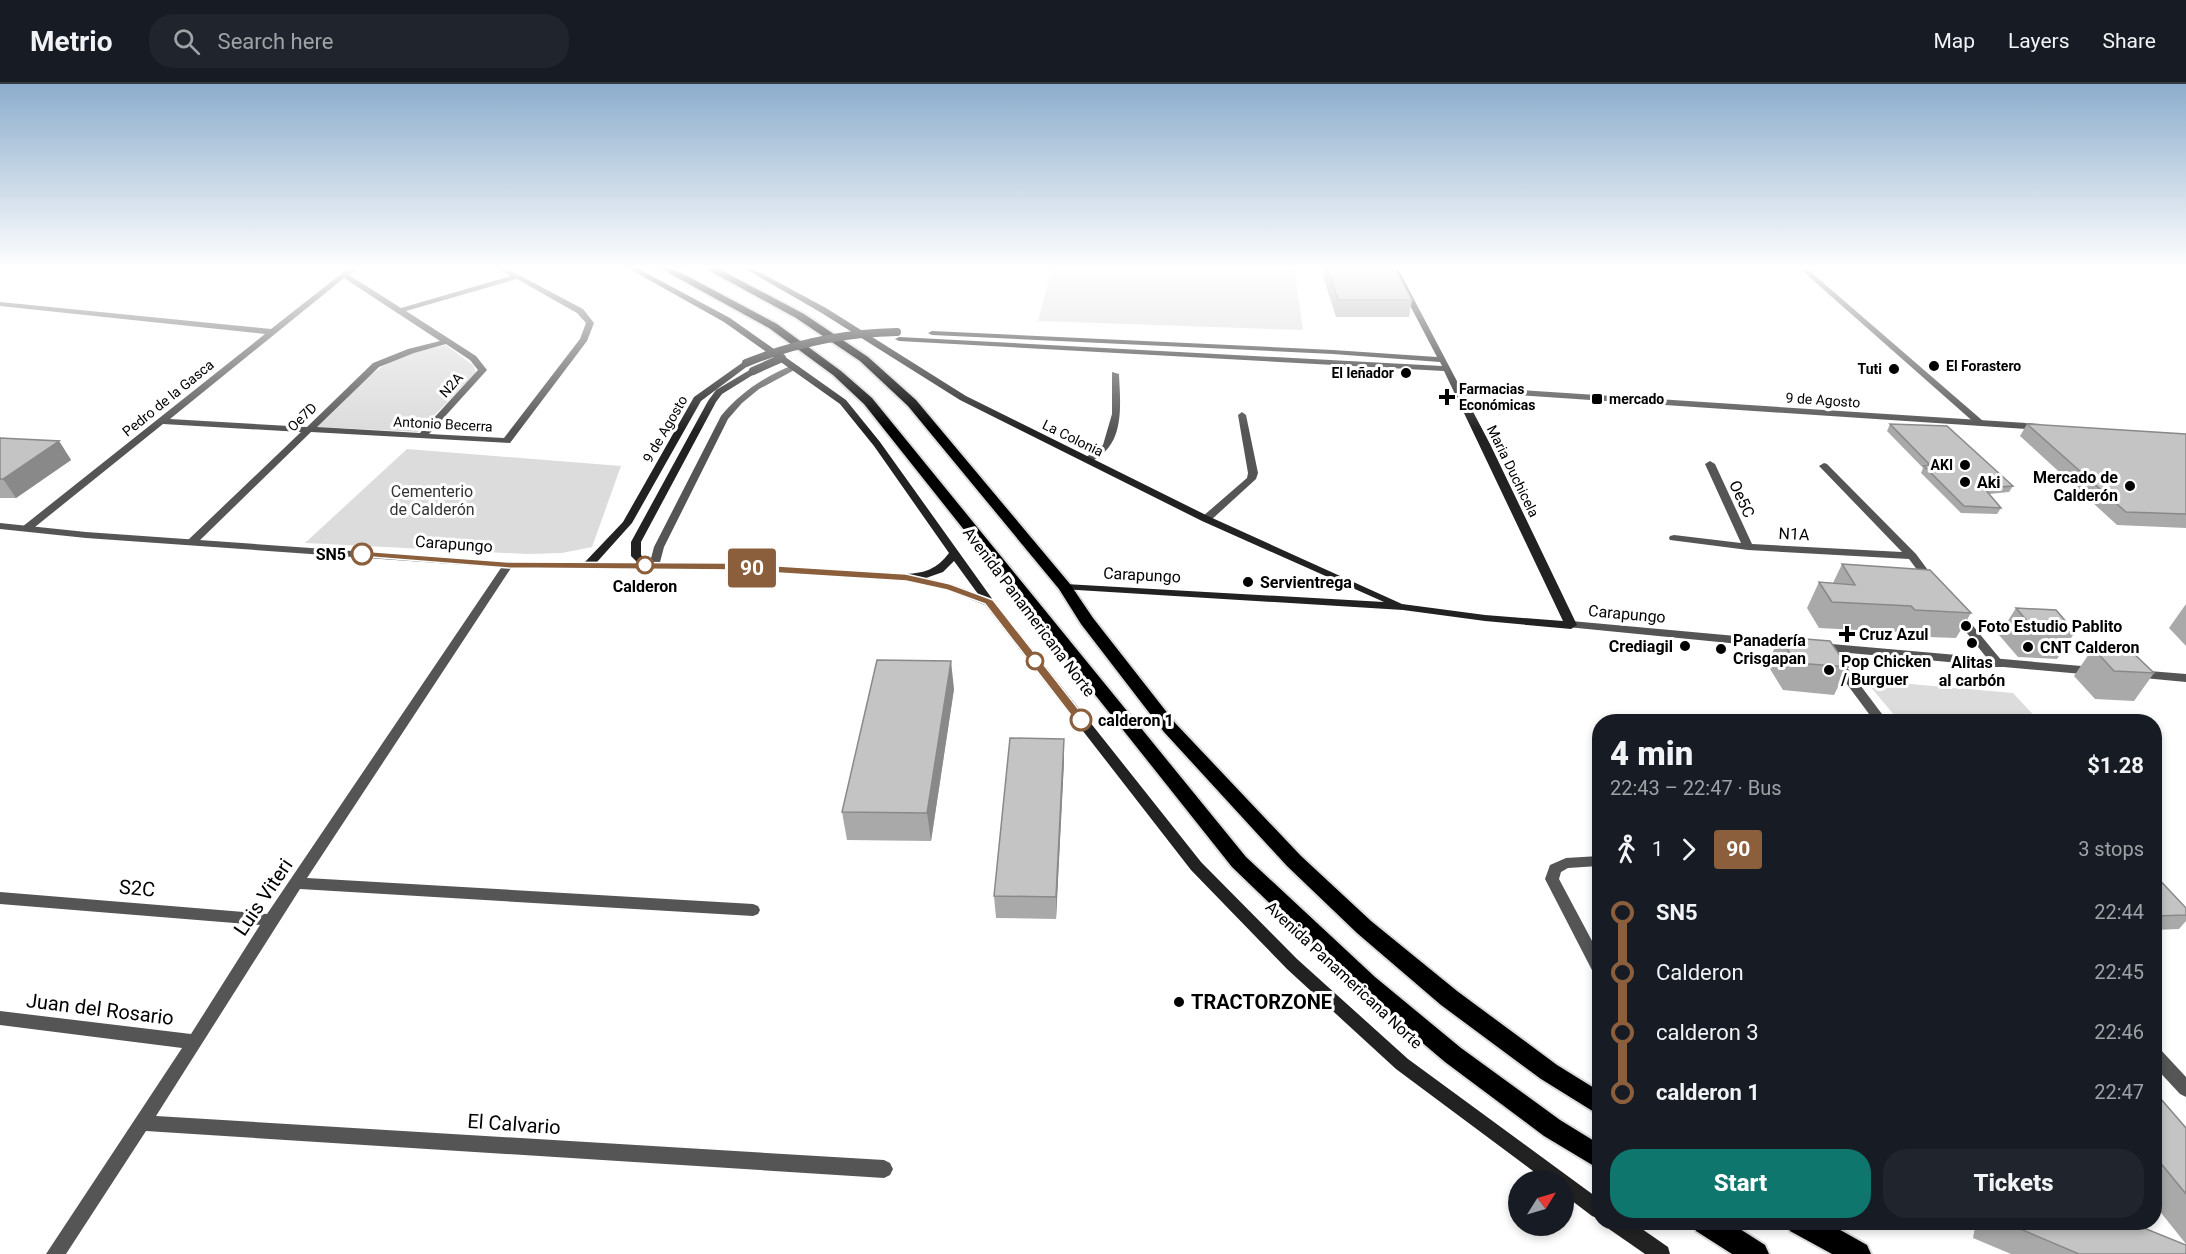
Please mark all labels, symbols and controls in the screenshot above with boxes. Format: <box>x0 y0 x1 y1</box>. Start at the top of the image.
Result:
search box <box>149 14 569 68</box>
text: Metrio <box>30 25 113 58</box>
icon: search <box>170 25 203 58</box>
text: Search here <box>218 29 333 54</box>
text: Map <box>1933 29 1975 53</box>
text: Layers <box>2008 29 2069 53</box>
text: Share <box>2102 29 2156 53</box>
street label: Pedro de la Gasca <box>119 356 217 440</box>
place label: El Forastero <box>1946 358 2021 374</box>
marker: El Forastero <box>1927 359 1941 373</box>
place label: Tuti <box>1858 361 1882 377</box>
marker: Tuti <box>1887 362 1901 376</box>
place label: El leñador <box>1331 365 1394 381</box>
marker: El leñador <box>1399 366 1413 380</box>
street label: N2A <box>436 370 466 400</box>
place label: Farmacias Económicas <box>1459 381 1536 413</box>
street label: 9 de Agosto <box>1785 389 1861 411</box>
marker: Farmacias Económicas <box>1440 390 1454 404</box>
place label: mercado <box>1609 391 1664 407</box>
marker: mercado <box>1590 392 1604 406</box>
street label: 9 de Agosto <box>639 393 691 465</box>
street label: Oe7D <box>284 399 320 435</box>
street label: Antonio Becerra <box>393 413 493 435</box>
street label: La Colonia <box>1040 416 1106 460</box>
street label: Maria Duchicela <box>1484 422 1542 520</box>
place label: AKI <box>1931 457 1953 473</box>
marker: AKI <box>1958 458 1972 472</box>
place label: Mercado de Calderón <box>2033 468 2118 505</box>
place label: Aki <box>1977 473 2001 492</box>
marker: Aki <box>1958 475 1972 489</box>
street label: Oe5C <box>1725 477 1759 521</box>
marker: Mercado de Calderón <box>2123 479 2137 493</box>
park label: Cementerio de Calderón <box>389 482 475 519</box>
street label: Avenida Panamericana Norte <box>959 523 1099 701</box>
street label: N1A <box>1778 524 1810 544</box>
street label: Carapungo <box>415 532 493 556</box>
marker: SN5 <box>351 543 373 565</box>
place label: SN5 <box>316 545 346 564</box>
line badge: 90 <box>725 548 779 588</box>
marker: Calderon <box>636 556 654 574</box>
text: 90 <box>740 556 764 580</box>
street label: Carapungo <box>1103 563 1181 587</box>
place label: Servientrega <box>1260 573 1352 592</box>
marker: Servientrega <box>1241 575 1255 589</box>
place label: Calderon <box>613 577 677 596</box>
street label: Carapungo <box>1587 601 1667 627</box>
place label: Foto Estudio Pablito <box>1978 617 2122 636</box>
marker: Foto Estudio Pablito <box>1959 619 1973 633</box>
place label: Cruz Azul <box>1859 625 1929 644</box>
marker: Cruz Azul <box>1840 627 1854 641</box>
place label: Panadería Crisgapan <box>1733 631 1806 668</box>
marker: Alitas al carbón <box>1965 636 1979 650</box>
place label: Crediagil <box>1609 637 1673 656</box>
place label: CNT Calderon <box>2040 638 2140 657</box>
marker: Crediagil <box>1678 639 1692 653</box>
marker: CNT Calderon <box>2021 640 2035 654</box>
marker: Panadería Crisgapan <box>1714 642 1728 656</box>
unlabelled marker <box>1026 652 1044 670</box>
place label: Pop Chicken / Burguer <box>1840 652 1931 689</box>
place label: Alitas al carbón <box>1939 653 2005 690</box>
marker: Pop Chicken / Burguer <box>1822 663 1836 677</box>
marker: calderon 1 <box>1070 709 1092 731</box>
place label: calderon 1 <box>1098 711 1174 730</box>
text: 4 min <box>1610 734 1693 773</box>
text: $1.28 <box>2087 753 2144 778</box>
text: 22:43 – 22:47 · Bus <box>1610 776 1782 800</box>
icon: walk <box>1610 833 1643 866</box>
icon: forward <box>1672 833 1705 866</box>
text: 1 <box>1652 837 1663 861</box>
text: 90 <box>1726 837 1750 861</box>
text: 3 stops <box>2078 837 2144 861</box>
street label: Luis Viteri <box>228 854 298 940</box>
street label: S2C <box>118 874 156 902</box>
street label: Avenida Panamericana Norte <box>1262 897 1426 1053</box>
text: SN5 <box>1656 900 1698 925</box>
text: 22:44 <box>2094 900 2144 924</box>
text: Calderon <box>1656 960 1744 985</box>
text: 22:45 <box>2094 960 2144 984</box>
street label: Juan del Rosario <box>25 988 175 1030</box>
place label: TRACTORZONE <box>1191 990 1332 1014</box>
marker: TRACTORZONE <box>1172 995 1186 1009</box>
text: calderon 3 <box>1656 1020 1759 1045</box>
text: 22:46 <box>2094 1020 2144 1044</box>
text: calderon 1 <box>1656 1080 1760 1105</box>
text: 22:47 <box>2094 1080 2144 1104</box>
street label: El Calvario <box>467 1109 561 1139</box>
button: Start <box>1610 1149 1871 1218</box>
button: Tickets <box>1883 1149 2144 1218</box>
north arrow <box>1508 1170 1574 1236</box>
map controls <box>1508 1170 1574 1236</box>

